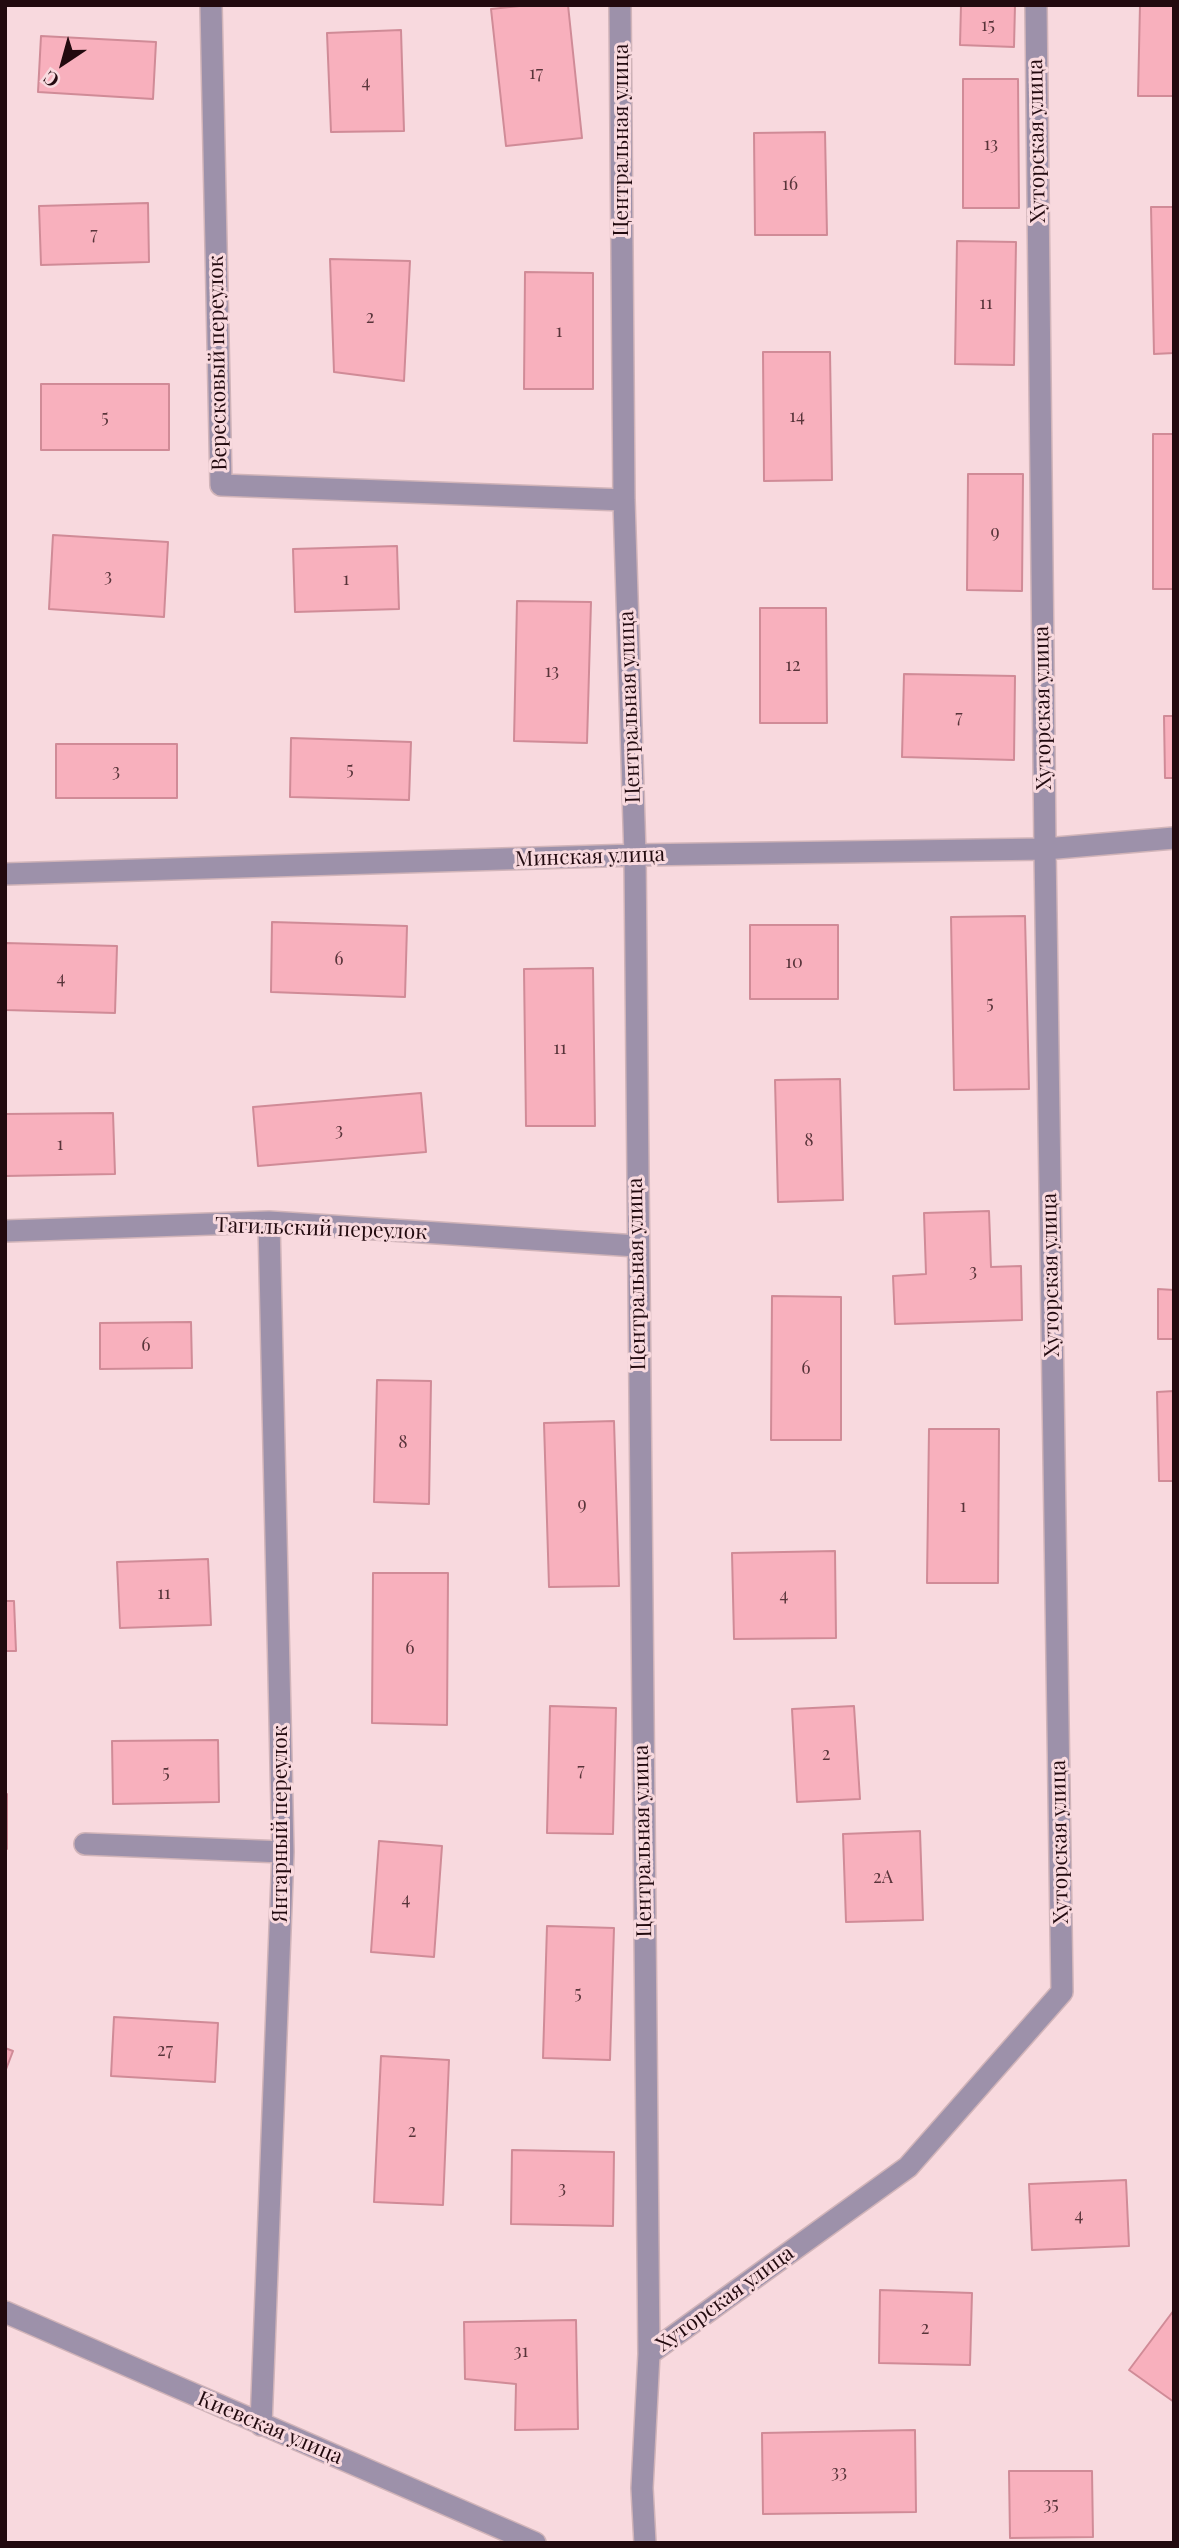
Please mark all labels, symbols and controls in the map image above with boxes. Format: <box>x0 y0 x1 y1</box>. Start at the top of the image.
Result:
house number: 15 <box>981 14 995 36</box>
north arrow <box>28 28 98 98</box>
street label: Центральная улица <box>608 44 634 236</box>
street label: Хуторская улица <box>1023 59 1051 223</box>
house number: 17 <box>529 62 543 84</box>
text: С <box>38 66 64 94</box>
house number: 4 <box>362 71 370 93</box>
house number: 13 <box>984 133 998 155</box>
house number: 16 <box>782 173 798 195</box>
house number: 7 <box>90 223 98 245</box>
street label: Вересковый переулок <box>204 255 232 471</box>
house number: 11 <box>979 292 993 314</box>
house number: 2 <box>366 306 374 328</box>
house number: 1 <box>556 320 562 342</box>
house number: 14 <box>789 405 805 427</box>
house number: 5 <box>101 406 109 428</box>
house number: 9 <box>990 521 1000 543</box>
house number: 3 <box>104 565 112 587</box>
house number: 1 <box>343 568 349 590</box>
street label: Центральная улица <box>614 610 646 804</box>
street label: Хуторская улица <box>1029 626 1057 790</box>
house number: 12 <box>785 654 801 676</box>
house number: 13 <box>545 660 559 682</box>
house number: 7 <box>955 706 963 728</box>
house number: 5 <box>346 758 354 780</box>
house number: 3 <box>112 760 120 782</box>
street label: Минская улица <box>515 842 665 872</box>
house number: 6 <box>334 948 344 970</box>
house number: 10 <box>785 951 803 973</box>
house number: 4 <box>57 967 65 989</box>
house number: 5 <box>986 992 994 1014</box>
house number: 11 <box>553 1037 567 1059</box>
house number: 3 <box>335 1119 343 1141</box>
house number: 8 <box>804 1129 814 1151</box>
house number: 1 <box>57 1133 63 1155</box>
street label: Центральная улица <box>623 1177 651 1371</box>
street label: Хуторская улица <box>1037 1193 1065 1357</box>
street label: Тагильский переулок <box>214 1213 428 1245</box>
house number: 3 <box>969 1260 977 1282</box>
house number: 6 <box>141 1334 151 1356</box>
house number: 6 <box>801 1357 811 1379</box>
house number: 8 <box>398 1431 408 1453</box>
house number: 9 <box>577 1493 587 1515</box>
house number: 1 <box>960 1495 966 1517</box>
house number: 11 <box>157 1582 171 1604</box>
house number: 4 <box>780 1584 788 1606</box>
house number: 6 <box>405 1637 415 1659</box>
street label: Янтарный переулок <box>267 1725 293 1923</box>
house number: 2 <box>822 1743 830 1765</box>
street label: Центральная улица <box>629 1744 657 1938</box>
house number: 7 <box>577 1759 585 1781</box>
street label: Хуторская улица <box>1046 1760 1074 1924</box>
house number: 5 <box>162 1761 170 1783</box>
house number: 2А <box>873 1866 893 1888</box>
house number: 4 <box>402 1888 410 1910</box>
house number: 5 <box>574 1982 582 2004</box>
house number: 27 <box>157 2039 173 2061</box>
house number: 2 <box>408 2120 416 2142</box>
house number: 3 <box>558 2177 566 2199</box>
house number: 4 <box>1075 2204 1083 2226</box>
street label: Хуторская улица <box>651 2241 799 2357</box>
house number: 2 <box>921 2317 929 2339</box>
house number: 31 <box>514 2340 528 2362</box>
street label: Киевская улица <box>194 2386 346 2470</box>
house number: 33 <box>831 2461 847 2483</box>
house number: 35 <box>1043 2493 1059 2515</box>

